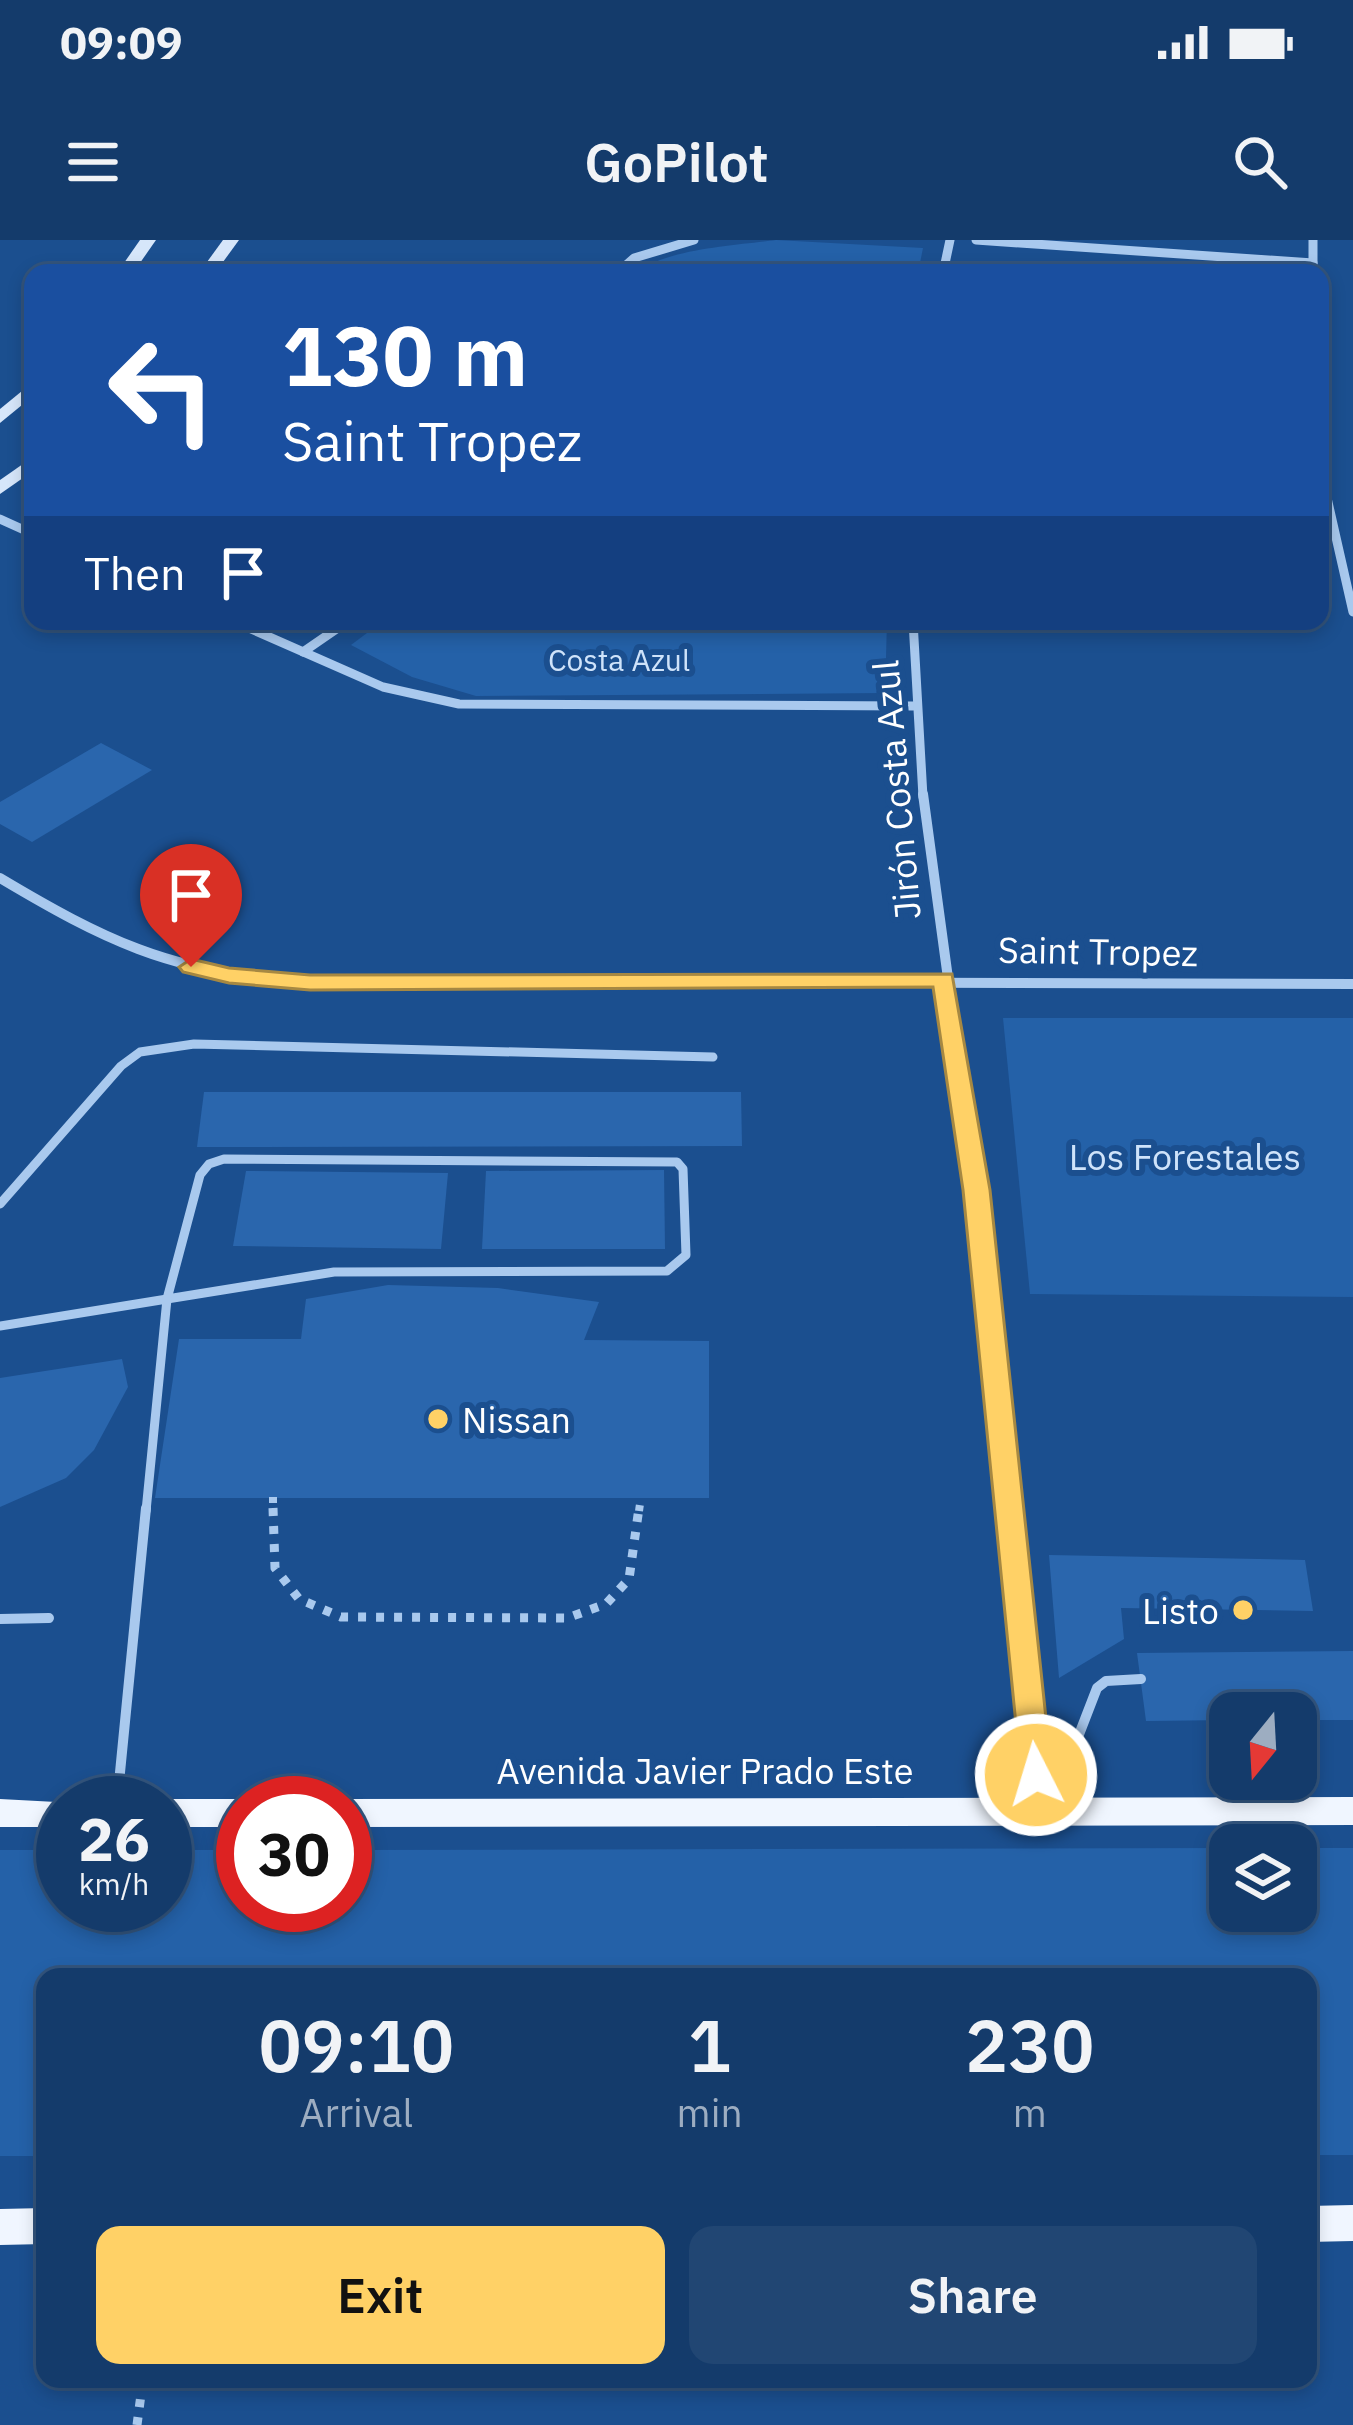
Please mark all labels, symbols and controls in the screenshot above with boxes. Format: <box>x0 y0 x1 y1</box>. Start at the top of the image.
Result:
text: 09:09 <box>60 13 183 71</box>
text: GoPilot <box>584 127 769 197</box>
icon: menu <box>60 129 126 195</box>
icon: search <box>1227 129 1293 195</box>
text: 130 m <box>282 300 528 409</box>
icon: left <box>84 312 240 468</box>
text: Saint Tropez <box>282 406 582 476</box>
icon: arrive <box>210 540 276 606</box>
text: Then <box>84 544 186 602</box>
park label: Costa Azul <box>548 640 690 679</box>
street label: Jirón Costa Azul <box>861 658 931 922</box>
pin <box>140 844 242 967</box>
icon: arrive <box>158 862 224 928</box>
street label: Saint Tropez <box>998 926 1198 976</box>
park label: Los Forestales <box>1069 1133 1301 1180</box>
place label: Nissan <box>462 1396 571 1443</box>
marker: Nissan <box>425 1406 451 1432</box>
place label: Listo <box>1142 1587 1219 1634</box>
marker: Listo <box>1230 1597 1256 1623</box>
north arrow <box>1209 1692 1317 1800</box>
map controls <box>1209 1692 1317 1932</box>
position arrow <box>973 1712 1099 1838</box>
street label: Avenida Javier Prado Este <box>497 1747 913 1794</box>
speed limit sign: 30 <box>216 1776 372 1932</box>
text: 26 <box>78 1799 150 1878</box>
button: layers <box>1209 1824 1317 1932</box>
text: km/h <box>79 1864 149 1903</box>
text: 09:10 <box>258 1998 454 2092</box>
text: 1 <box>688 1998 731 2092</box>
text: 230 <box>965 1998 1095 2092</box>
text: Arrival <box>299 2087 413 2138</box>
text: min <box>677 2087 743 2138</box>
text: m <box>1013 2087 1047 2138</box>
button: Exit <box>96 2226 665 2364</box>
button: Share <box>689 2226 1257 2364</box>

